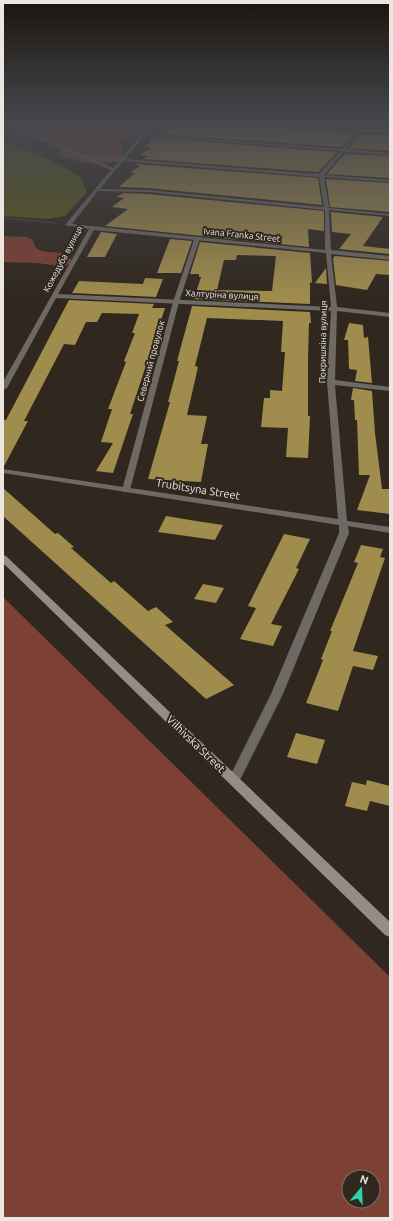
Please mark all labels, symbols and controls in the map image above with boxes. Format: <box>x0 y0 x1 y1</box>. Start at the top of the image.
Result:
street label: Кожедуба вулиця <box>41 224 85 294</box>
street label: Ivana Franka Street <box>203 226 281 244</box>
street label: Халтуріна вулиця <box>185 288 259 302</box>
street label: Покришкіна вулиця <box>317 300 329 383</box>
street label: Северний провулок <box>135 319 167 403</box>
street label: Trubitsyna Street <box>155 476 242 502</box>
street label: Vilhivska Street <box>164 713 228 775</box>
north arrow <box>341 1169 381 1209</box>
text: N <box>358 1173 370 1187</box>

